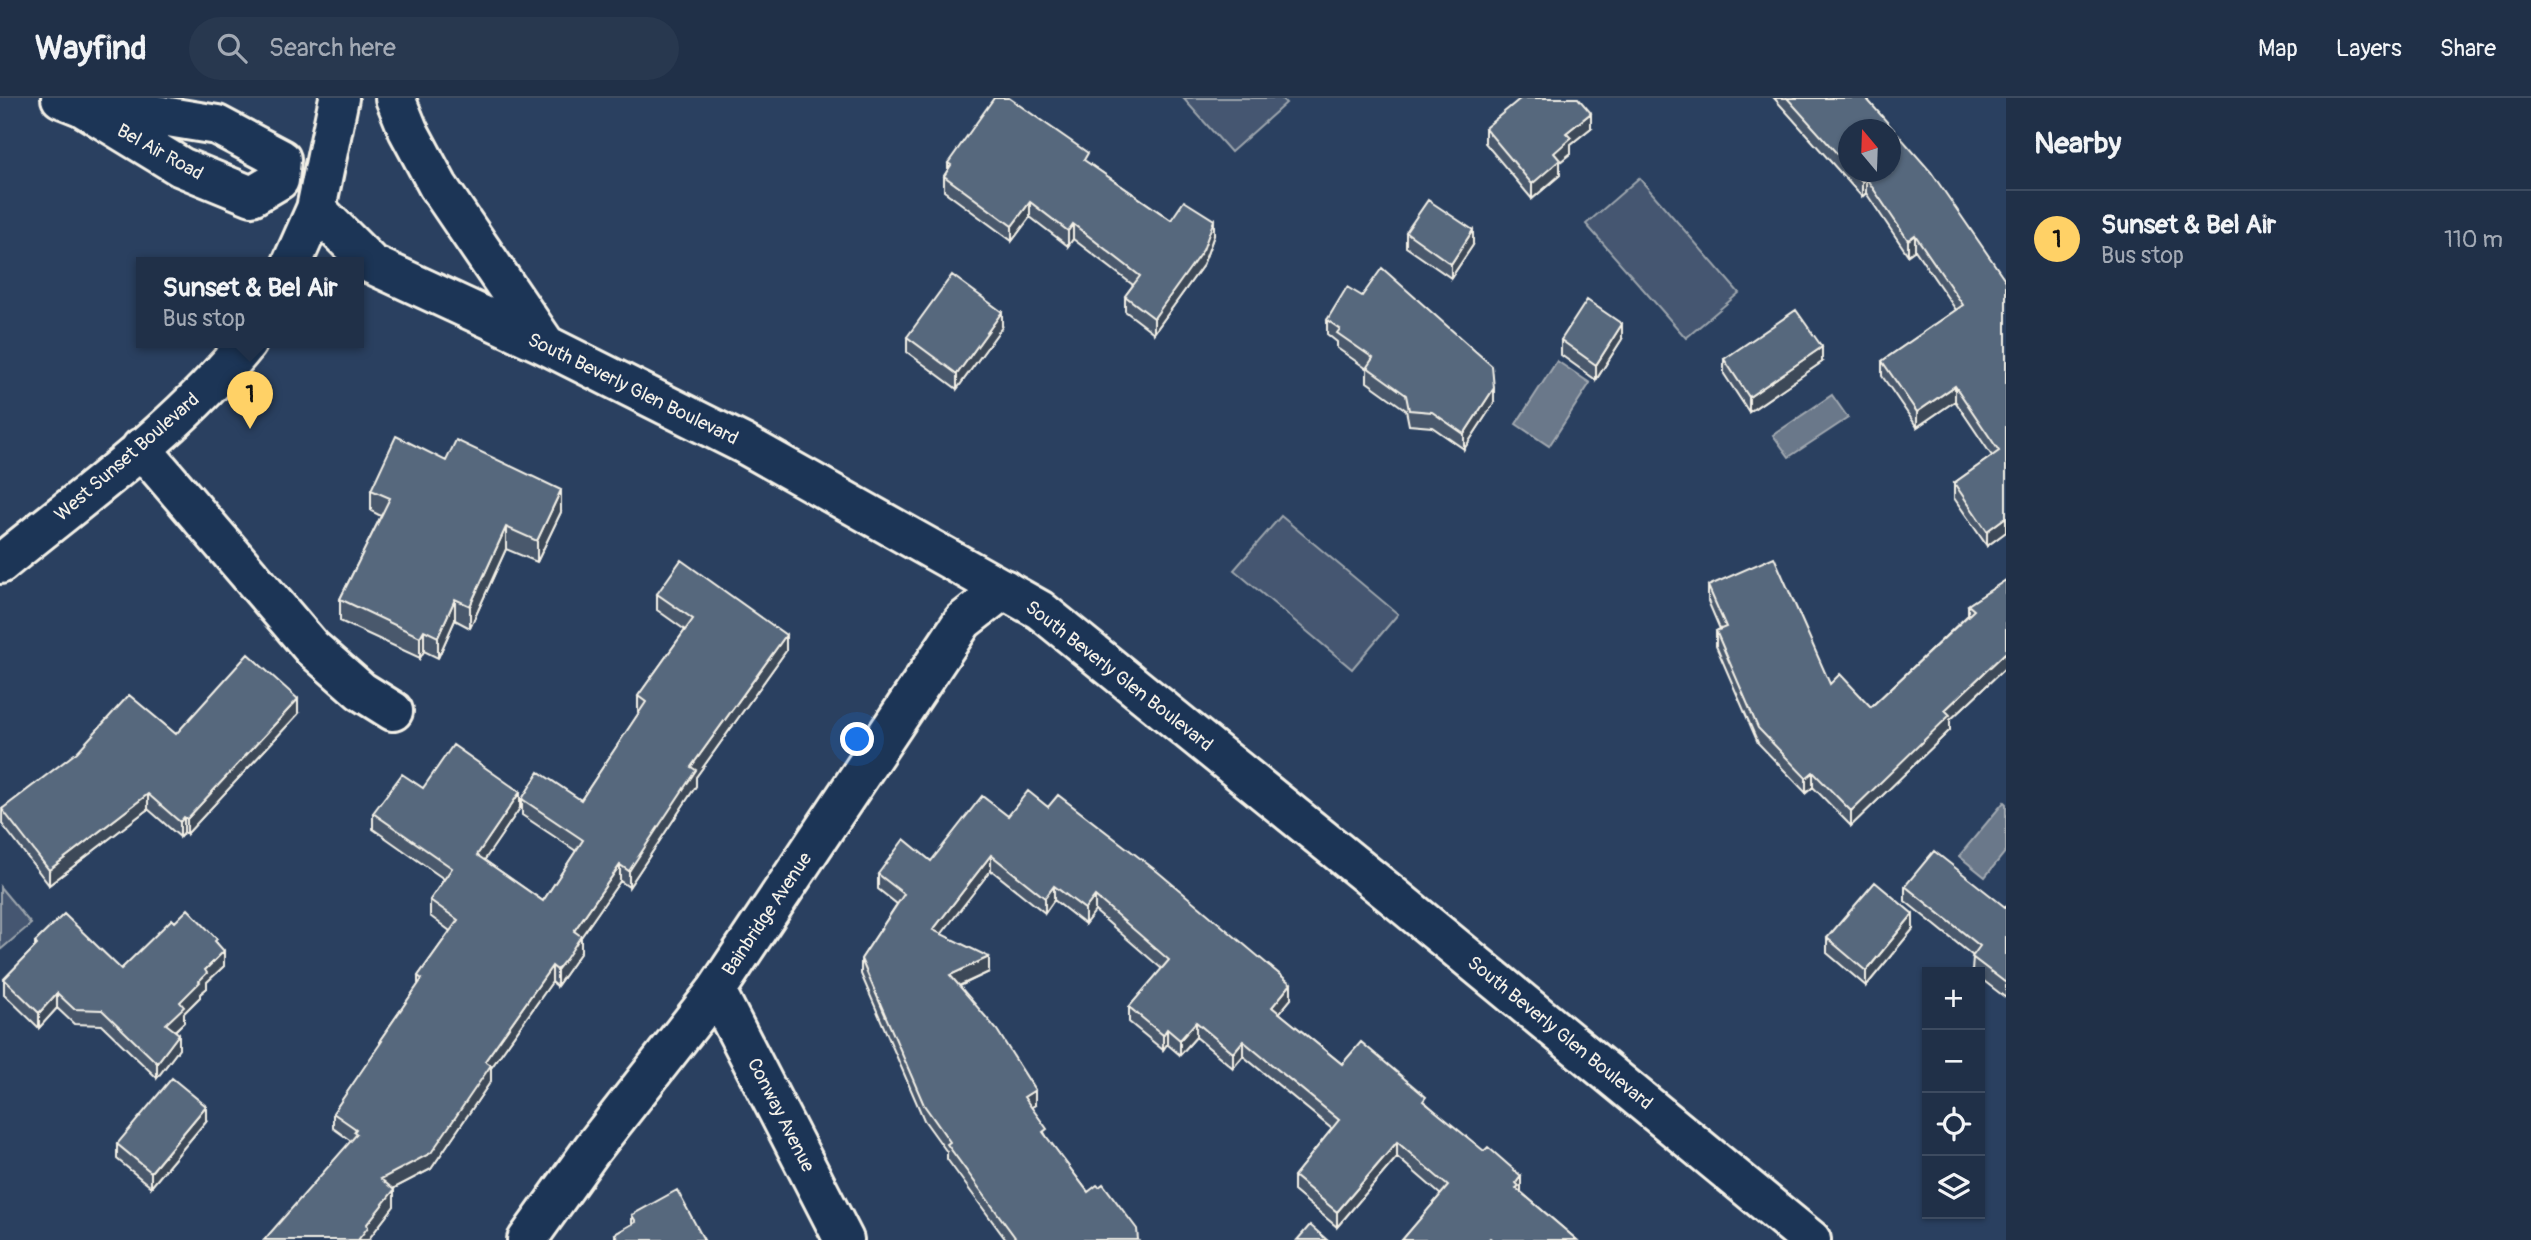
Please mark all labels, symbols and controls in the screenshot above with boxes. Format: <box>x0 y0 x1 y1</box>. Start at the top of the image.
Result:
search box <box>189 17 679 80</box>
text: Wayfind <box>35 28 147 69</box>
icon: search <box>213 29 251 67</box>
text: Search here <box>269 32 396 64</box>
text: Map <box>2258 34 2298 63</box>
text: Layers <box>2336 34 2402 63</box>
text: Share <box>2440 34 2496 63</box>
street label: Bel Air Road <box>113 119 207 185</box>
north arrow <box>1838 119 1901 182</box>
text: Nearby <box>2034 125 2121 162</box>
text: Sunset & Bel Air <box>2101 209 2276 241</box>
text: 1 <box>2053 225 2062 254</box>
text: 110 m <box>2444 225 2503 254</box>
text: Bus stop <box>2101 241 2184 270</box>
popup <box>136 257 364 348</box>
text: Sunset & Bel Air <box>162 272 338 304</box>
text: Bus stop <box>162 304 245 333</box>
street label: South Beverly Glen Boulevard <box>524 327 742 451</box>
pin: 1 <box>227 371 273 429</box>
street label: West Sunset Boulevard <box>50 388 204 526</box>
street label: South Beverly Glen Boulevard <box>1020 595 1218 757</box>
your location <box>840 722 874 756</box>
street label: Bainbridge Avenue <box>717 847 817 980</box>
street label: South Beverly Glen Boulevard <box>1463 951 1657 1115</box>
map controls <box>1922 967 1985 1219</box>
button: + <box>1922 967 1985 1030</box>
button: − <box>1922 1030 1985 1093</box>
street label: Conway Avenue <box>742 1054 820 1177</box>
button: locate <box>1922 1093 1985 1156</box>
button: layers <box>1922 1156 1985 1219</box>

